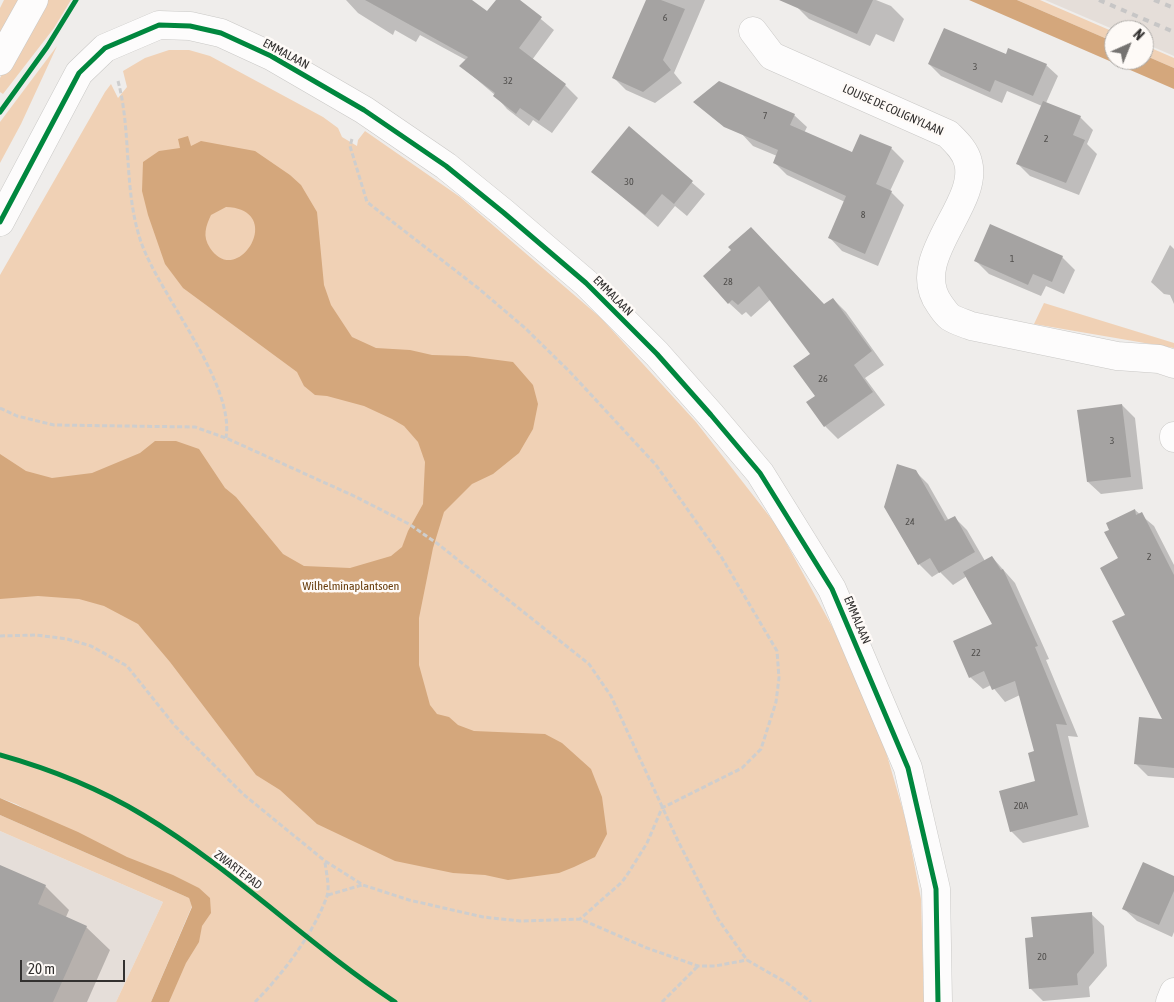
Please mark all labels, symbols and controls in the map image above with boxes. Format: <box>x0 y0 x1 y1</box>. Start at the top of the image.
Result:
house number: 6 <box>663 12 667 24</box>
north arrow <box>1104 20 1154 70</box>
text: N <box>1130 26 1147 44</box>
street label: EMMALAAN <box>260 36 312 72</box>
house number: 3 <box>973 61 977 73</box>
house number: 32 <box>503 75 513 87</box>
street label: LOUISE DE COLIGNYLAAN <box>840 81 946 139</box>
house number: 7 <box>763 110 767 122</box>
house number: 2 <box>1044 133 1048 145</box>
house number: 30 <box>624 176 634 188</box>
house number: 8 <box>861 209 865 221</box>
house number: 1 <box>1010 253 1014 265</box>
street label: EMMALAAN <box>590 273 636 319</box>
house number: 28 <box>723 276 733 288</box>
house number: 26 <box>818 373 828 385</box>
house number: 3 <box>1110 435 1114 447</box>
house number: 24 <box>905 516 915 528</box>
house number: 2 <box>1147 551 1151 563</box>
park label: Wilhelminaplantsoen <box>303 579 399 593</box>
street label: EMMALAAN <box>840 594 874 646</box>
house number: 22 <box>971 647 981 659</box>
house number: 20A <box>1014 800 1028 812</box>
street label: ZWARTE PAD <box>211 847 265 893</box>
scale bar <box>22 950 128 982</box>
house number: 20 <box>1037 951 1047 963</box>
text: 20 m <box>28 960 55 977</box>

